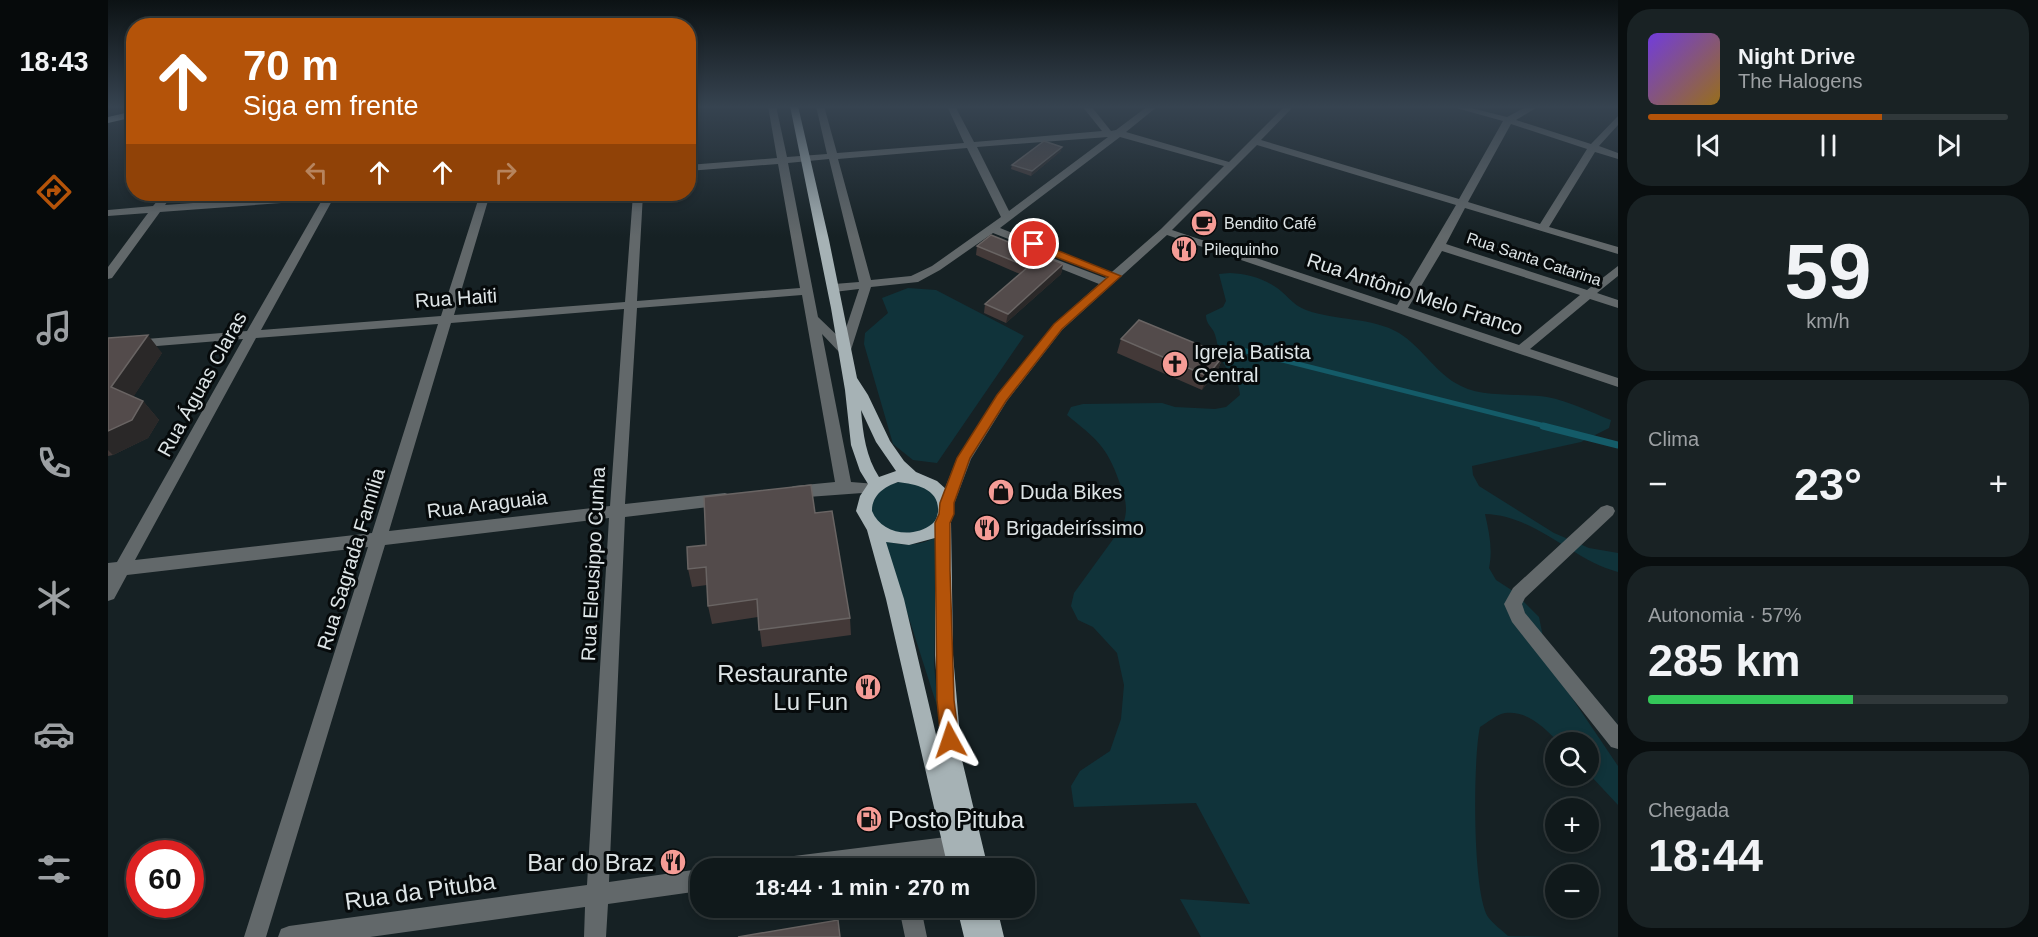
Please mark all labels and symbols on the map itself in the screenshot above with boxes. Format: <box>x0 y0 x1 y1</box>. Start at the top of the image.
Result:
cafe icon: Bendito Café <box>1189 208 1219 238</box>
place label: Bendito Café <box>1224 215 1317 232</box>
pin <box>1008 218 1059 269</box>
street label: Rua Santa Catarina <box>1465 229 1604 289</box>
restaurant icon: Pilequinho <box>1169 234 1199 264</box>
place label: Pilequinho <box>1204 241 1279 258</box>
street label: Rua Antônio Melo Franco <box>1304 249 1526 339</box>
street label: Rua Haiti <box>414 284 498 312</box>
street label: Rua Águas Claras <box>153 308 251 460</box>
place label: Igreja Batista Central <box>1194 341 1312 386</box>
church icon: Igreja Batista Central <box>1160 349 1190 379</box>
street label: Rua Sagrada Família <box>313 465 389 653</box>
street label: Rua Eleusippo Cunha <box>577 465 609 662</box>
shop icon: Duda Bikes <box>986 477 1016 507</box>
place label: Duda Bikes <box>1020 481 1122 503</box>
street label: Rua Araguaia <box>426 486 549 522</box>
restaurant icon: Brigadeiríssimo <box>972 513 1002 543</box>
place label: Brigadeiríssimo <box>1006 517 1144 539</box>
place label: Restaurante Lu Fun <box>717 660 848 715</box>
restaurant icon: Restaurante Lu Fun <box>853 672 883 702</box>
position arrow <box>918 708 982 772</box>
fuel station icon: Posto Pituba <box>854 804 884 834</box>
place label: Posto Pituba <box>888 806 1025 833</box>
speed limit sign: 60 <box>126 840 204 918</box>
restaurant icon: Bar do Braz <box>658 847 688 877</box>
place label: Bar do Braz <box>527 849 654 876</box>
street label: Rua da Pituba <box>343 867 498 915</box>

